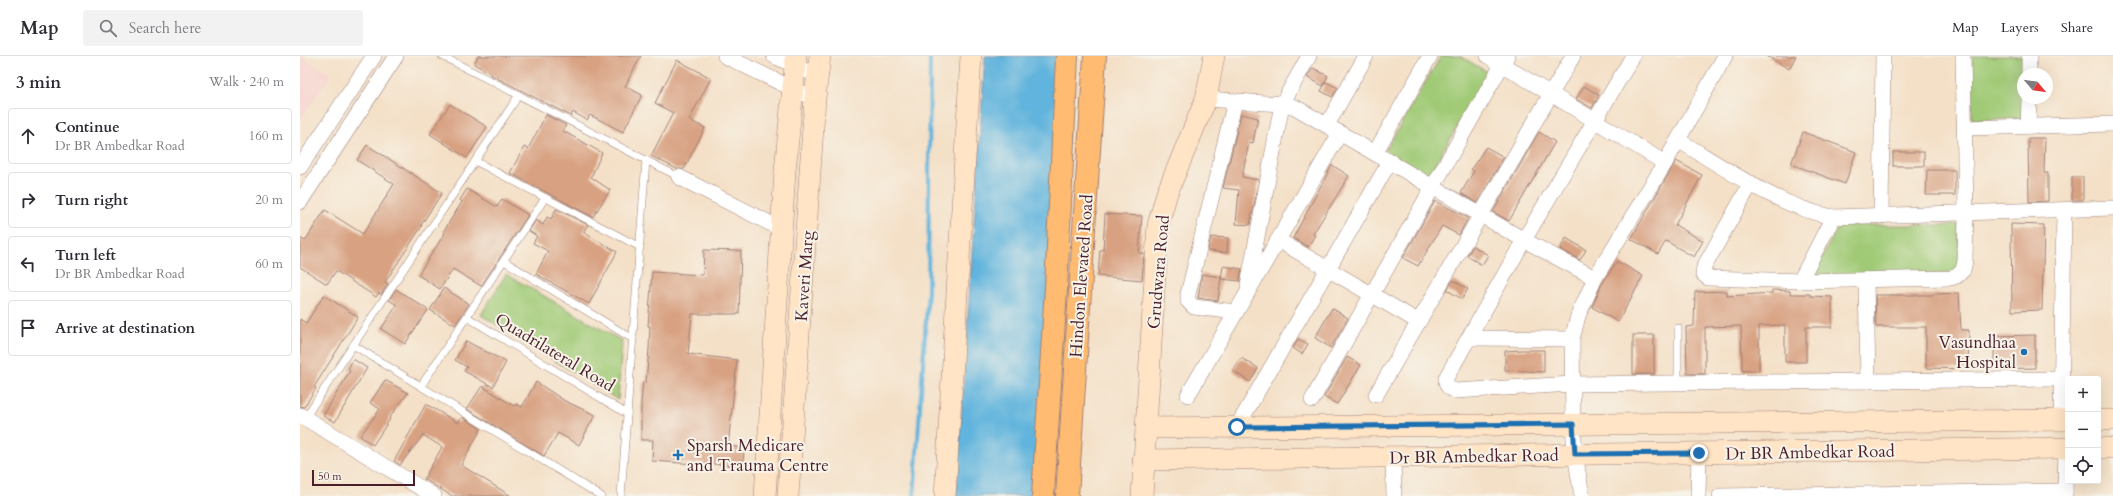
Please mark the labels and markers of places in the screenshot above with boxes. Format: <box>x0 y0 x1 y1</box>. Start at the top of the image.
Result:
place label: Vasundhaa Hospital <box>1938 331 2017 374</box>
marker: Vasundhaa Hospital <box>2019 347 2029 357</box>
place label: Sparsh Medicare and Trauma Centre <box>687 434 829 477</box>
marker: Sparsh Medicare and Trauma Centre <box>672 449 684 461</box>

